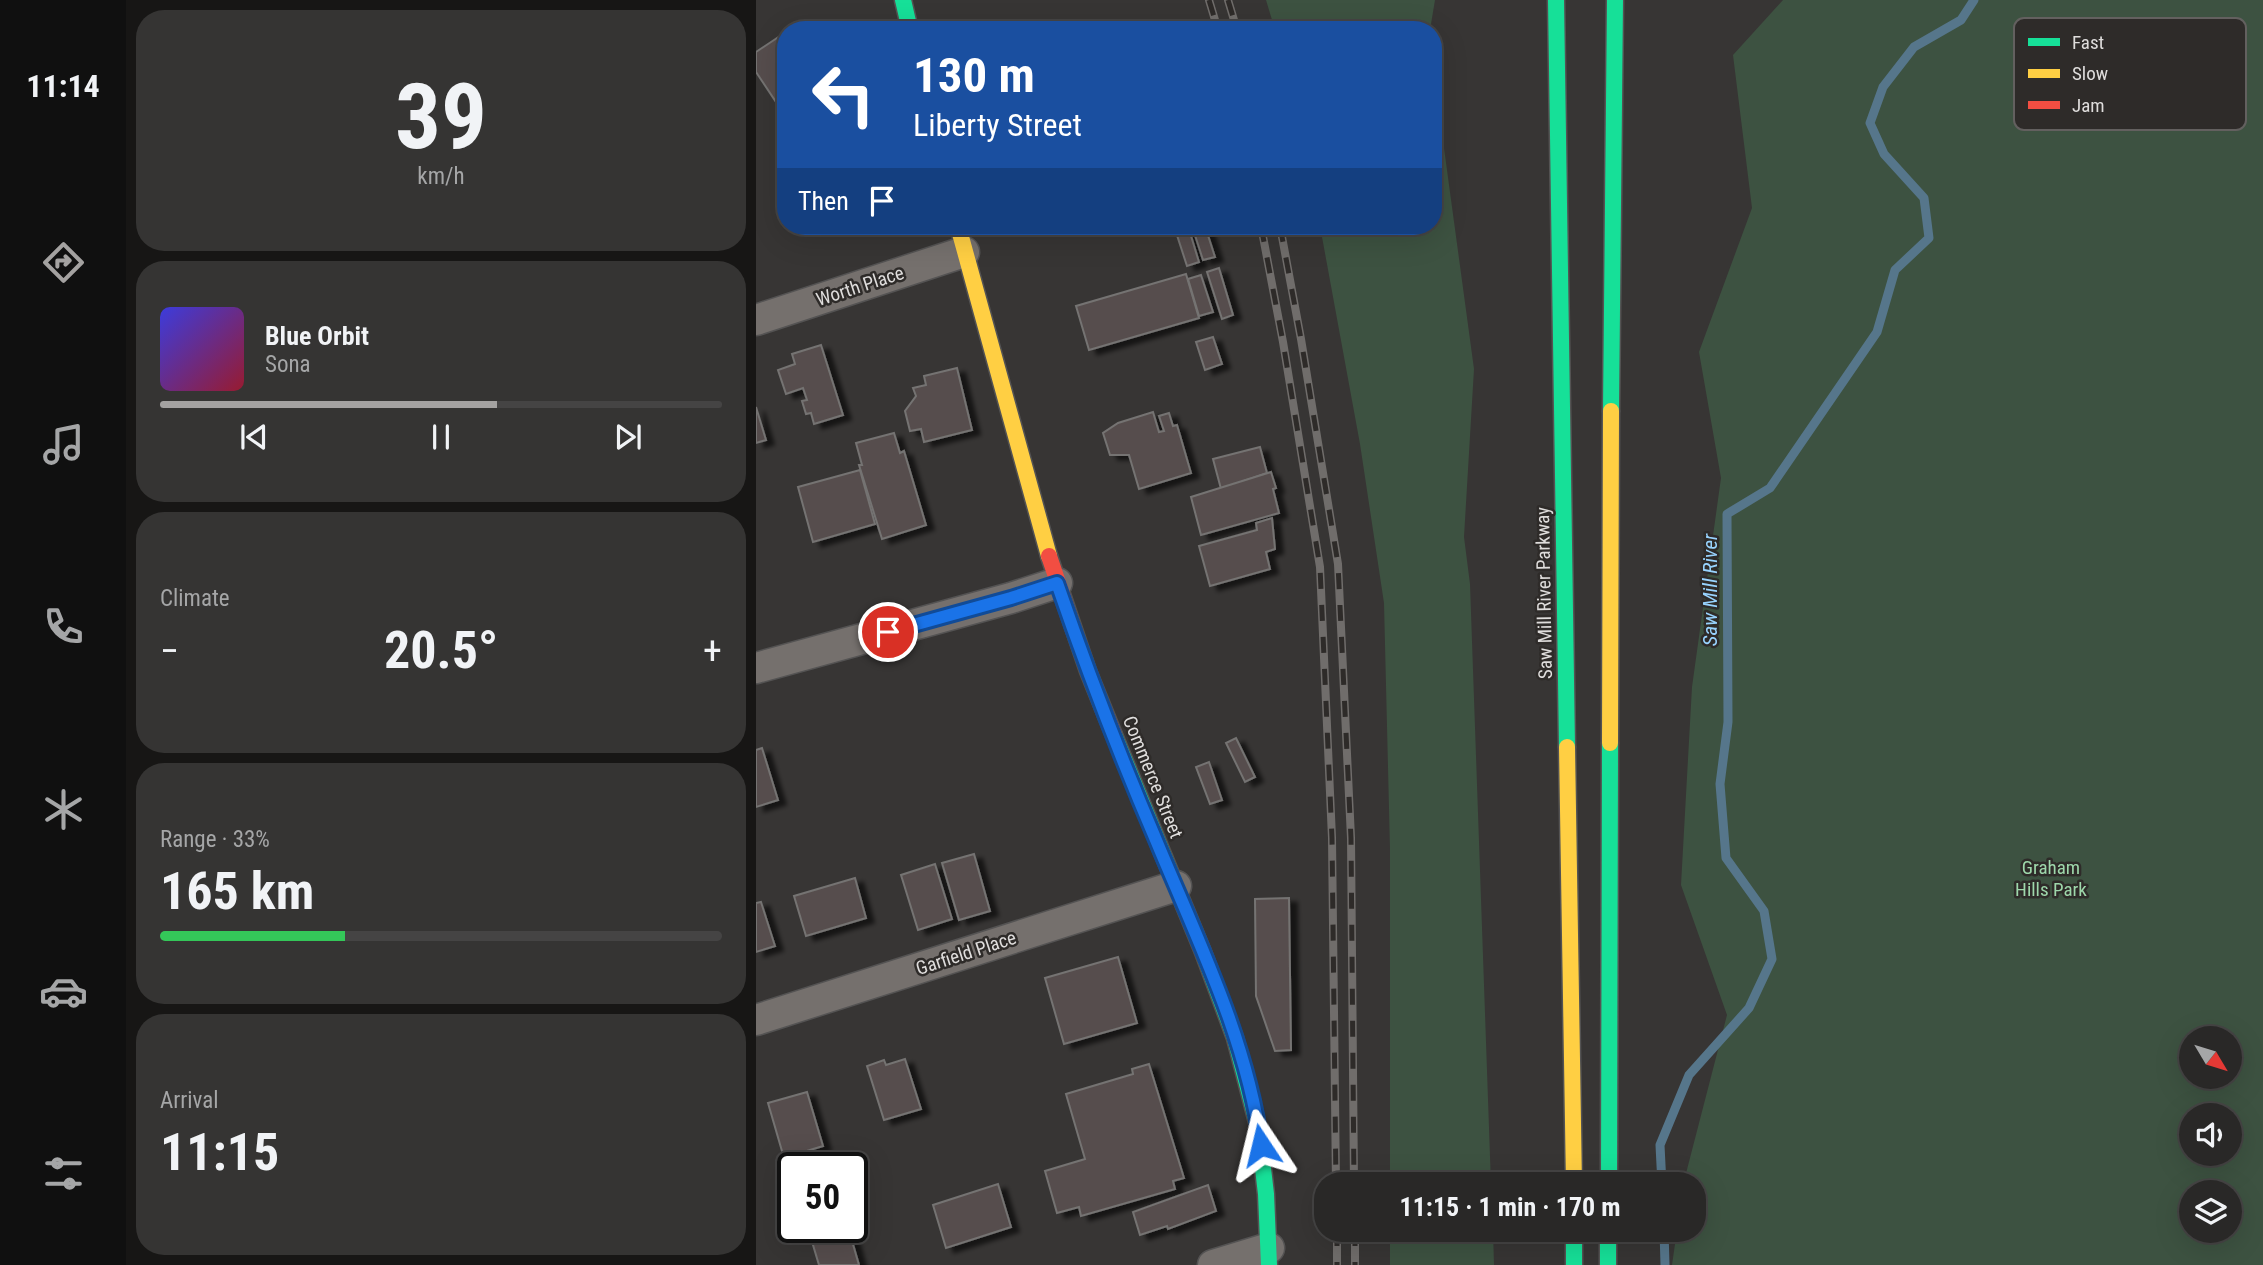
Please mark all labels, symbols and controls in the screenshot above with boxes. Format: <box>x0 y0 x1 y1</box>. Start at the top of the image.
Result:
legend <box>2014 18 2246 130</box>
text: Fast <box>2072 31 2104 54</box>
text: 130 m <box>913 47 1035 104</box>
icon: left <box>798 49 889 140</box>
text: Slow <box>2072 62 2108 85</box>
text: 39 <box>395 64 487 170</box>
text: 11:14 <box>26 67 100 105</box>
text: Jam <box>2072 94 2105 117</box>
text: Liberty Street <box>913 106 1082 144</box>
text: km/h <box>417 163 465 190</box>
icon: arrive <box>863 182 901 220</box>
text: Then <box>798 186 849 216</box>
icon: directions <box>39 238 88 287</box>
street label: Worth Place <box>813 261 907 311</box>
text: Blue Orbit <box>265 321 369 351</box>
text: Sona <box>265 351 311 378</box>
icon: previous <box>235 418 273 456</box>
icon: pause <box>422 418 460 456</box>
icon: next <box>609 418 647 456</box>
icon: music <box>39 420 88 469</box>
street label: Saw Mill River Parkway <box>1531 507 1557 679</box>
water label: Saw Mill River <box>1698 533 1722 646</box>
text: Climate <box>160 585 230 612</box>
icon: phone <box>39 602 88 651</box>
pin <box>858 602 918 662</box>
icon: arrive <box>869 613 907 651</box>
text: 20.5° <box>384 620 498 681</box>
text: − <box>160 629 179 673</box>
text: + <box>703 629 722 673</box>
street label: Commerce Street <box>1118 712 1188 842</box>
icon: climate <box>39 785 88 834</box>
text: Range · 33% <box>160 826 270 853</box>
park label: Graham Hills Park <box>2015 856 2087 901</box>
text: 165 km <box>160 861 314 922</box>
street label: Garfield Place <box>913 926 1019 980</box>
icon: car <box>39 967 88 1016</box>
north arrow <box>2179 1026 2242 1088</box>
map controls <box>2179 1026 2242 1243</box>
text: Arrival <box>160 1087 219 1114</box>
button: sound <box>2179 1103 2242 1166</box>
position arrow <box>1224 1108 1298 1182</box>
text: 11:15 <box>160 1122 279 1183</box>
icon: filters <box>39 1149 88 1198</box>
speed limit sign: 50 <box>777 1152 868 1243</box>
button: layers <box>2179 1180 2242 1243</box>
text: 11:15 · 1 min · 170 m <box>1400 1192 1620 1222</box>

